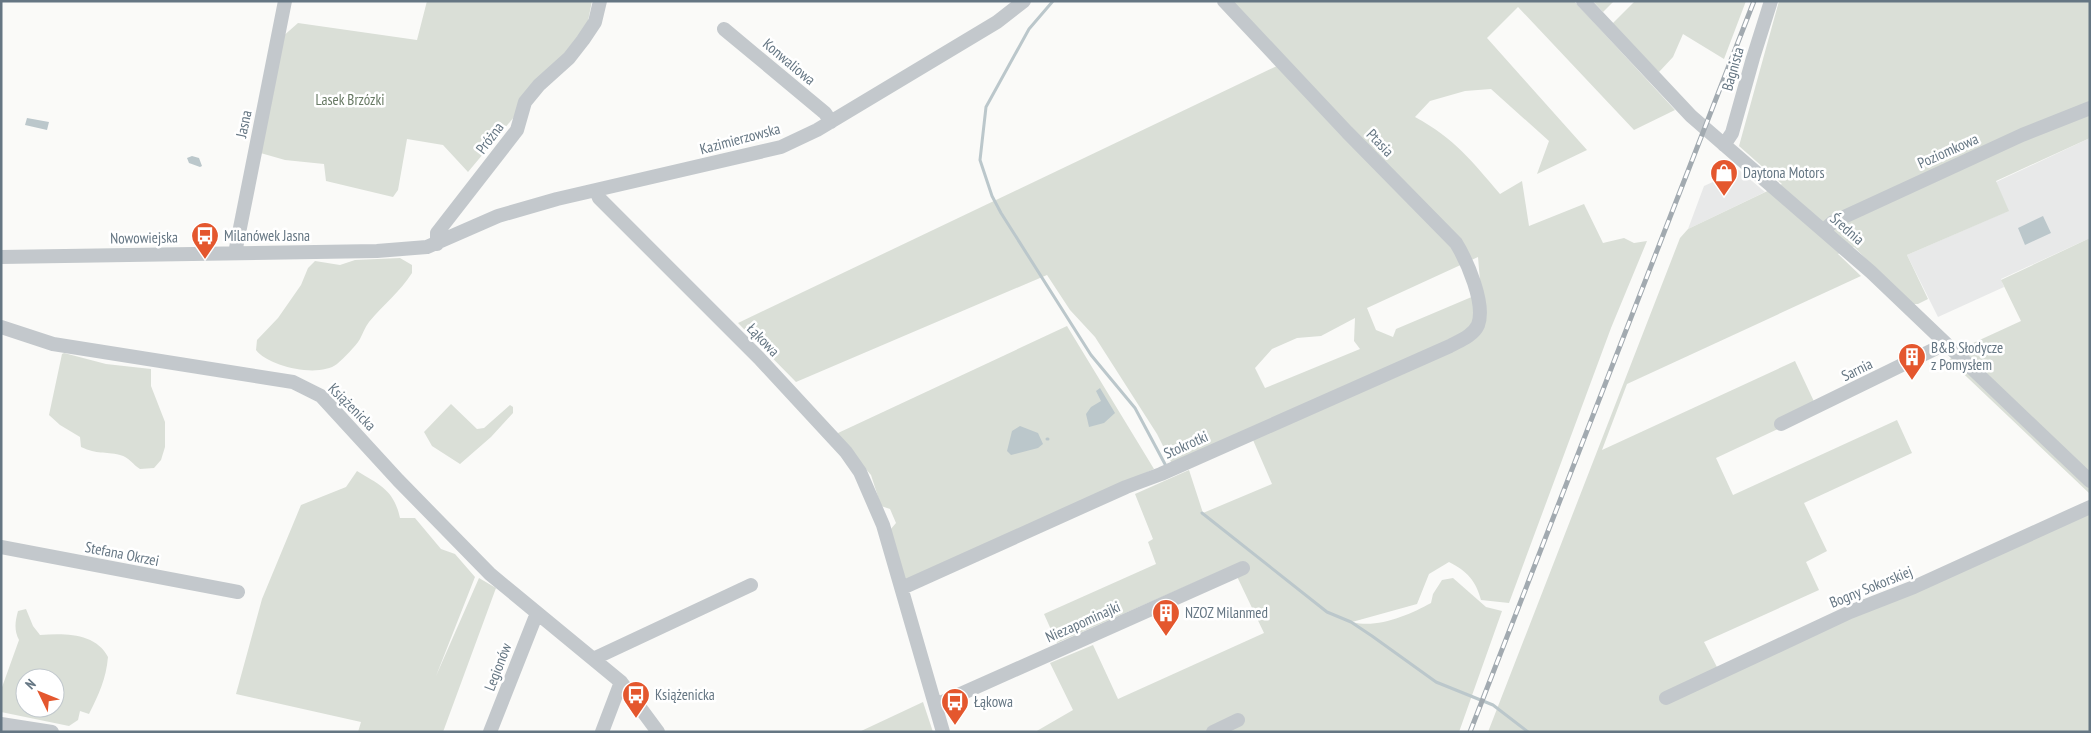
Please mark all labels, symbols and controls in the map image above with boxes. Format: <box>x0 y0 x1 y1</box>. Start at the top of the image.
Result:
street label: Konwaliowa <box>759 34 819 89</box>
street label: Bagnista <box>1717 45 1748 93</box>
park label: Lasek Brzózki <box>315 90 385 109</box>
street label: Jasna <box>231 109 256 140</box>
street label: Próżna <box>472 118 508 157</box>
street label: Kazimierzowska <box>698 119 782 158</box>
street label: Ptasia <box>1363 125 1398 160</box>
street label: Poziomkowa <box>1915 129 1981 172</box>
shop icon: Daytona Motors <box>1709 158 1739 197</box>
place label: Daytona Motors <box>1743 163 1824 182</box>
street label: Średnia <box>1826 209 1868 249</box>
bus stop icon: Milanówek Jasna <box>190 221 220 260</box>
place label: Milanówek Jasna <box>224 226 310 245</box>
street label: Nowowiejska <box>110 227 178 248</box>
street label: Łąkowa <box>743 319 784 360</box>
place label: B&B Słodycze z Pomysłem <box>1931 338 2003 374</box>
building icon: B&B Słodycze z Pomysłem <box>1897 342 1927 381</box>
street label: Sarnia <box>1838 354 1875 385</box>
street label: Książenicka <box>324 379 380 435</box>
street label: Stokrotki <box>1161 426 1211 463</box>
street label: Stefana Okrzei <box>83 537 161 570</box>
street label: Bogny Sokorskiej <box>1827 561 1915 612</box>
street label: Niezapominajki <box>1043 597 1123 646</box>
building icon: NZOZ Milanmed <box>1151 598 1181 637</box>
place label: NZOZ Milanmed <box>1185 603 1268 622</box>
street label: Legionów <box>480 640 515 693</box>
north arrow <box>15 668 65 718</box>
text: N <box>21 675 40 693</box>
bus stop icon: Książenicka <box>621 680 651 719</box>
place label: Książenicka <box>655 685 715 704</box>
bus stop icon: Łąkowa <box>940 687 970 726</box>
place label: Łąkowa <box>974 692 1013 711</box>

